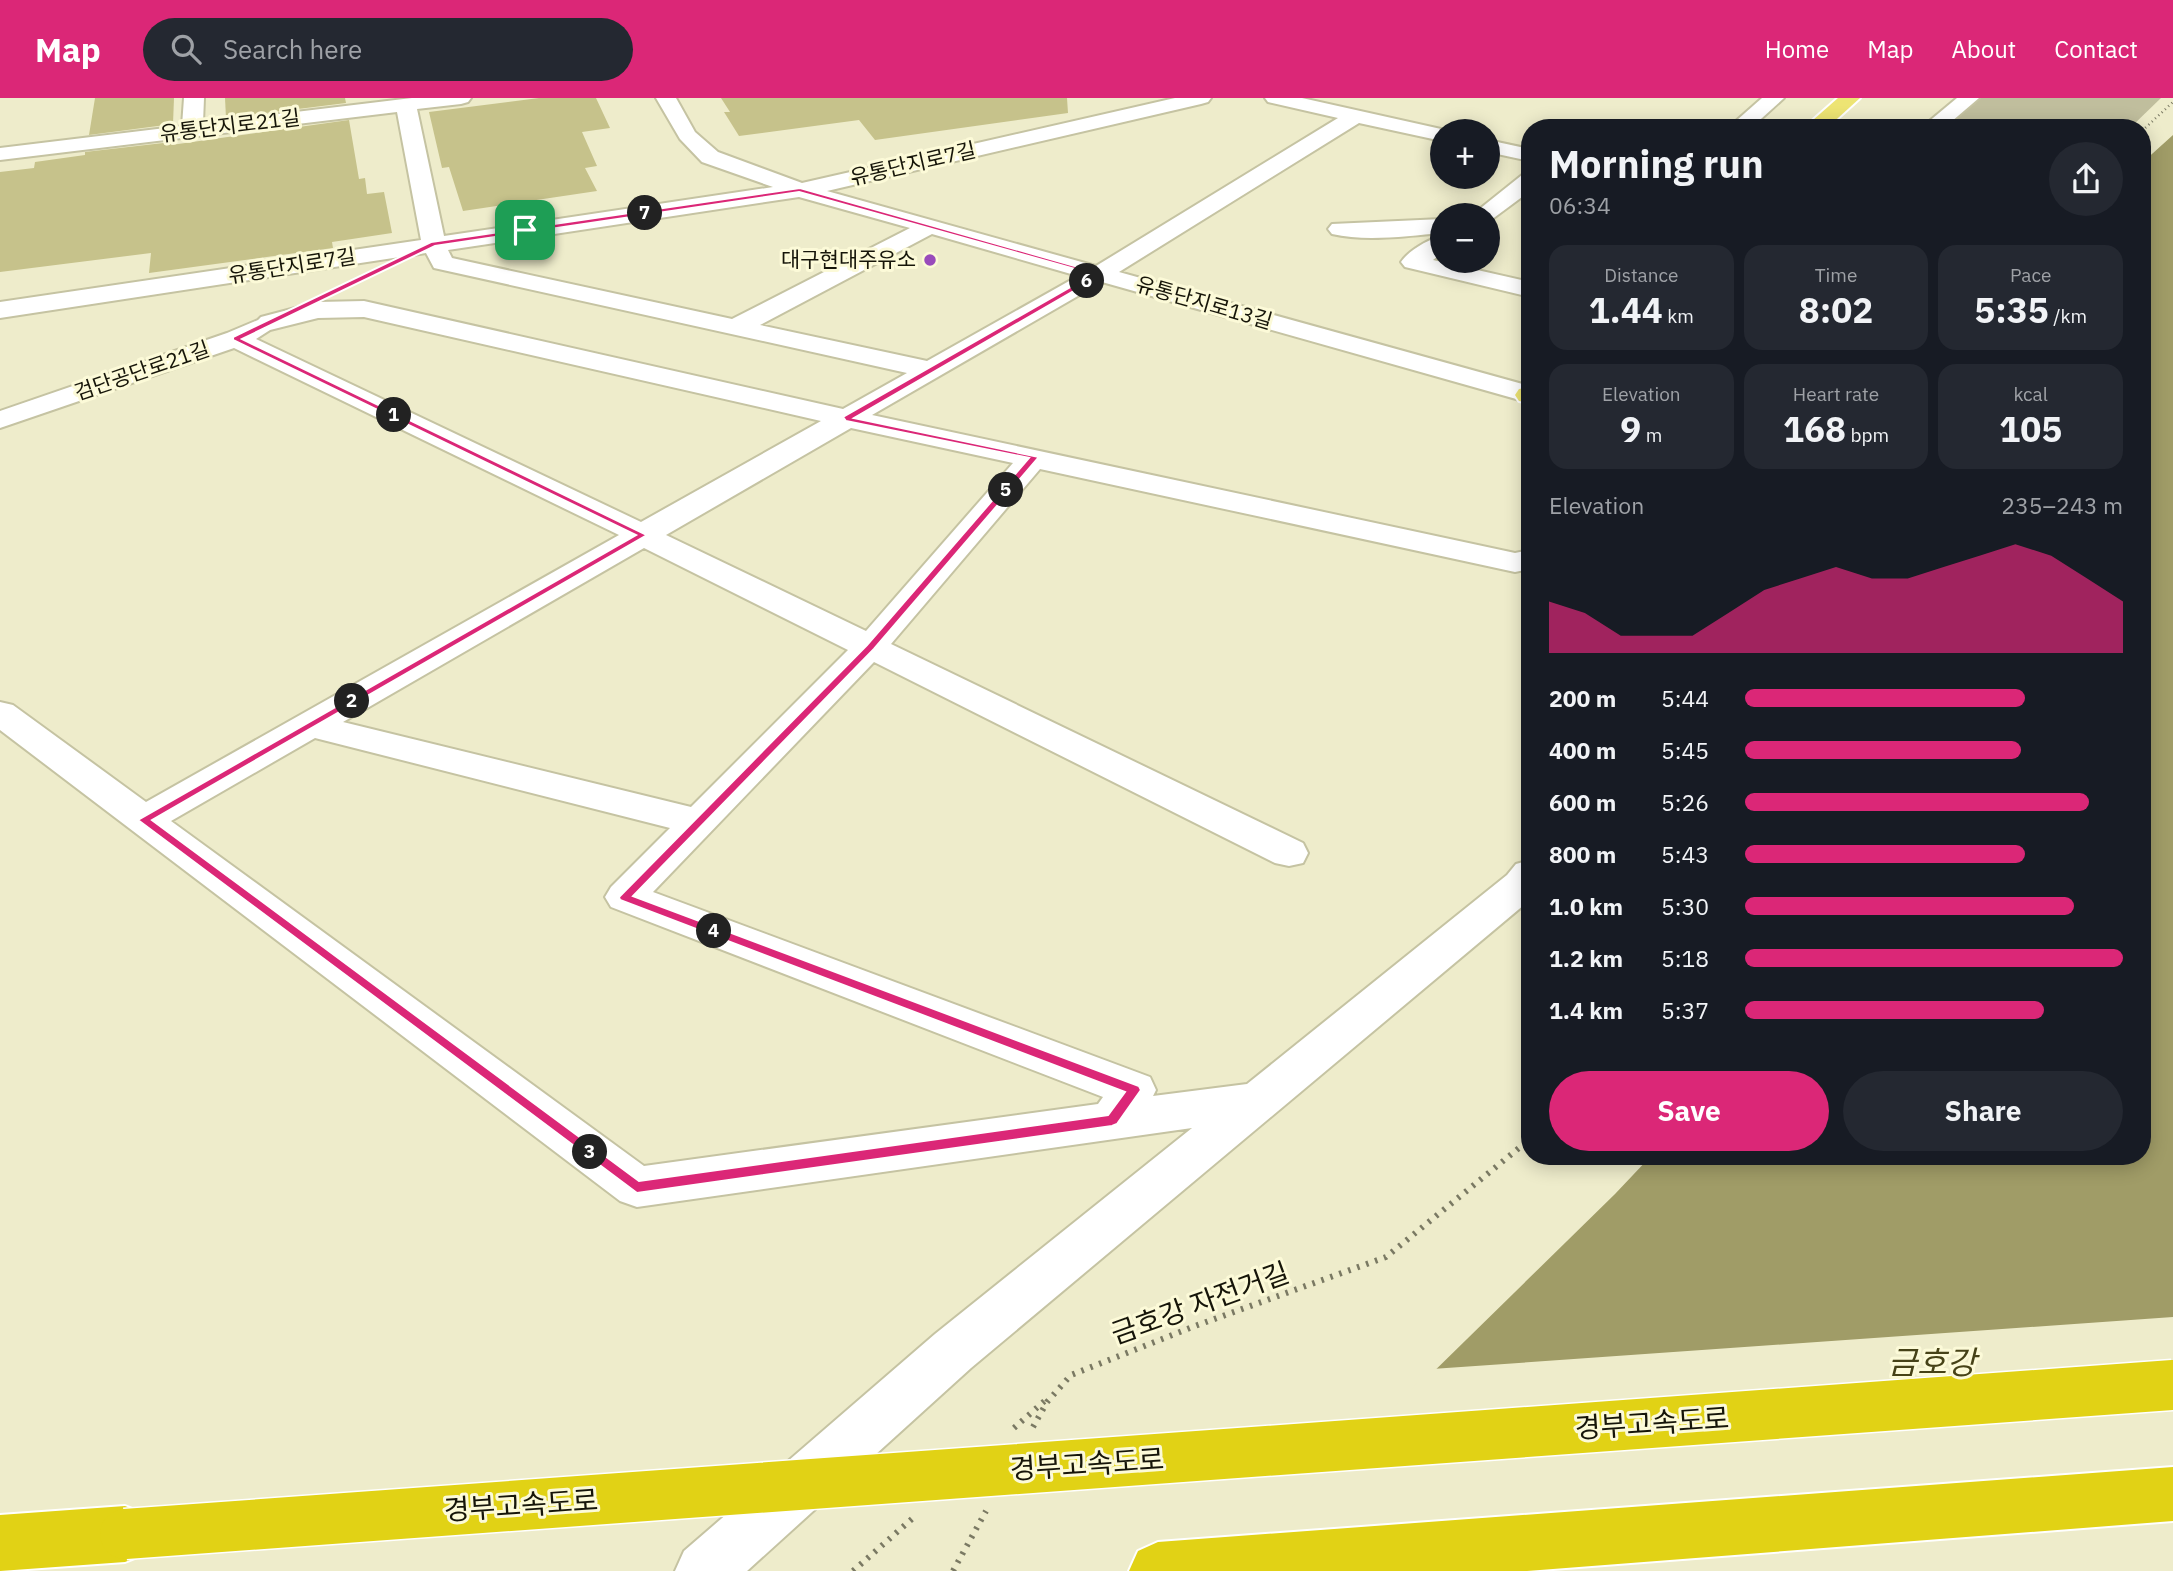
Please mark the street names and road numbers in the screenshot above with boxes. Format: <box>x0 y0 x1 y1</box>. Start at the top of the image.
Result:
street label: 유통단지로21길 <box>158 103 302 148</box>
street label: 유통단지로7길 <box>847 135 979 191</box>
street label: 유통단지로7길 <box>226 241 358 289</box>
street label: 유통단지로13길 <box>1133 269 1276 335</box>
street label: 검단공단로21길 <box>70 334 213 406</box>
street label: 금호강 자전거길 <box>1106 1253 1294 1352</box>
street label: 경부고속도로 <box>1574 1399 1730 1446</box>
street label: 경부고속도로 <box>1009 1440 1165 1487</box>
street label: 경부고속도로 <box>443 1481 599 1528</box>

